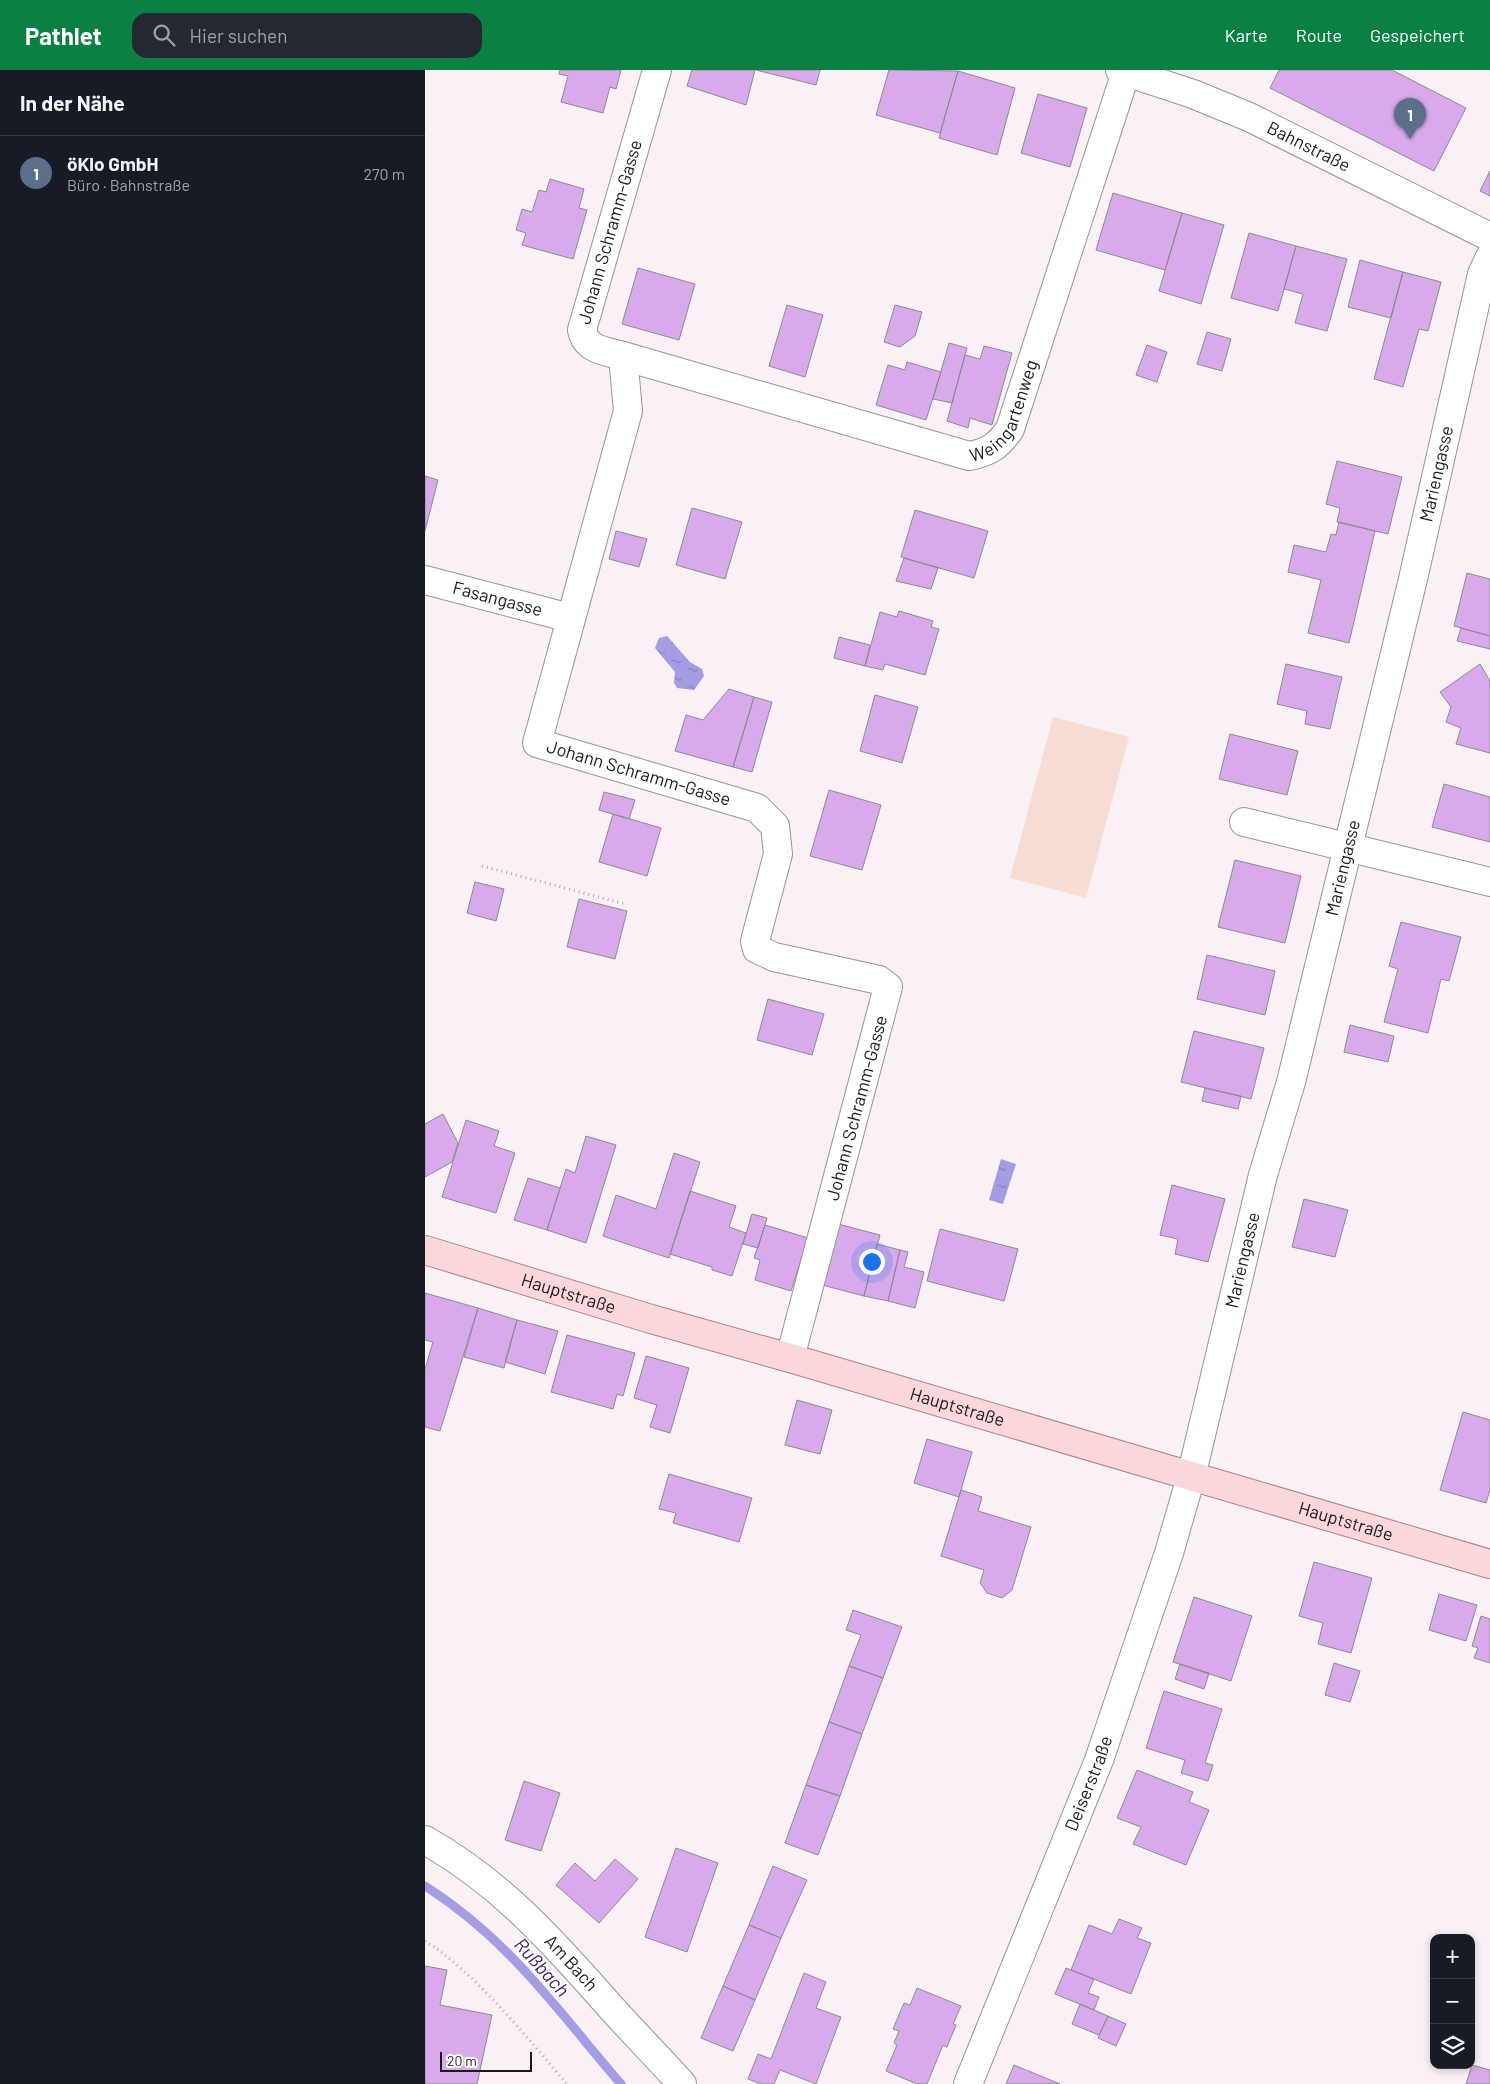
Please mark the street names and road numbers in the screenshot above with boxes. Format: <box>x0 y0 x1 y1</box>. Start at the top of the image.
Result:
street label: Bahnstraße <box>1264 116 1354 176</box>
street label: Johann Schramm-Gasse <box>572 137 646 326</box>
street label: Weingartenweg <box>967 357 1042 466</box>
street label: Mariengasse <box>1414 423 1457 524</box>
street label: Fasangasse <box>451 576 545 620</box>
street label: Johann Schramm-Gasse <box>544 734 734 810</box>
street label: Mariengasse <box>1320 817 1364 918</box>
street label: Johann Schramm-Gasse <box>821 1013 891 1203</box>
street label: Mariengasse <box>1220 1210 1264 1310</box>
street label: Hauptstraße <box>519 1268 619 1318</box>
street label: Hauptstraße <box>908 1382 1008 1431</box>
street label: Hauptstraße <box>1296 1496 1396 1545</box>
street label: Deiserstraße <box>1059 1733 1116 1834</box>
street label: Am Bach <box>540 1930 603 1995</box>

